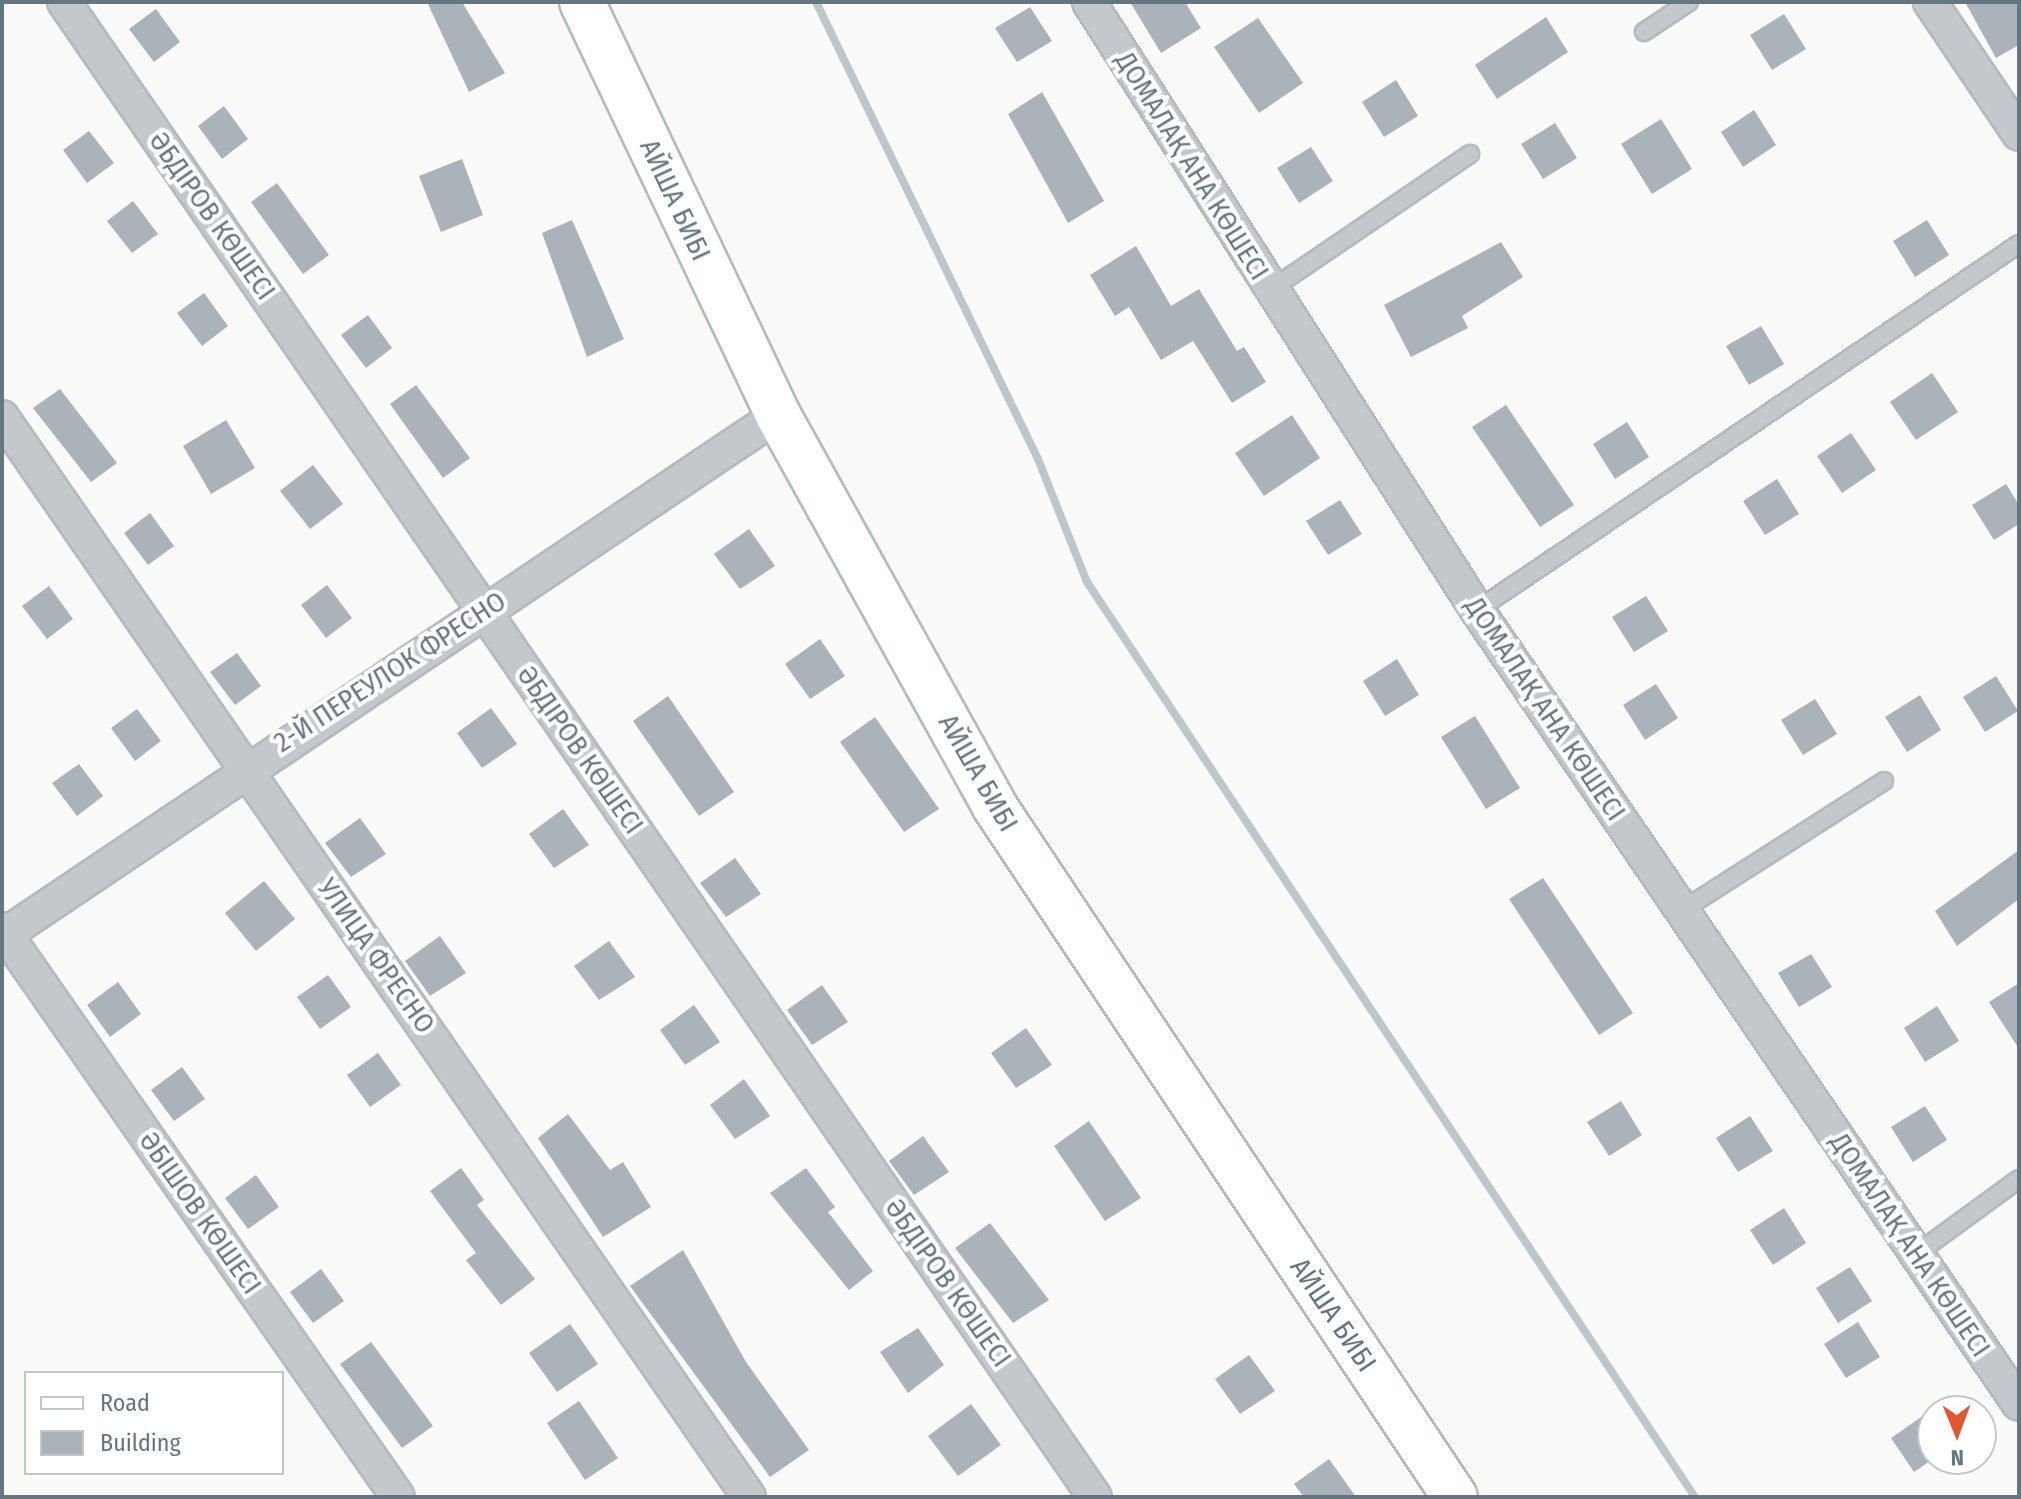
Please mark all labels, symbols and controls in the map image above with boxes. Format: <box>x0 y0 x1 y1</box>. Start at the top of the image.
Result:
street label: ДОМАЛАҚ АНА КӨШЕСІ <box>1108 46 1276 286</box>
street label: ӘБДІРОВ КӨШЕСІ <box>142 125 282 307</box>
street label: АЙША БИБІ <box>632 134 718 266</box>
street label: 2-Й ПЕРЕУЛОК ФРЕСНО <box>268 585 512 759</box>
street label: ДОМАЛАҚ АНА КӨШЕСІ <box>1458 591 1632 827</box>
street label: ӘБДІРОВ КӨШЕСІ <box>510 659 650 841</box>
street label: АЙША БИБІ <box>931 708 1025 838</box>
street label: УЛИЦА ФРЕСНО <box>310 872 442 1040</box>
street label: ӘБІШОВ КӨШЕСІ <box>132 1125 268 1301</box>
street label: ДОМАЛАҚ АНА КӨШЕСІ <box>1823 1127 1997 1363</box>
street label: ӘБДІРОВ КӨШЕСІ <box>878 1192 1018 1374</box>
street label: АЙША БИБІ <box>1283 1252 1383 1378</box>
legend <box>24 1371 284 1475</box>
text: Road <box>100 1389 150 1417</box>
north arrow <box>1917 1395 1997 1475</box>
text: Building <box>100 1429 181 1457</box>
text: N <box>1951 1444 1964 1471</box>

